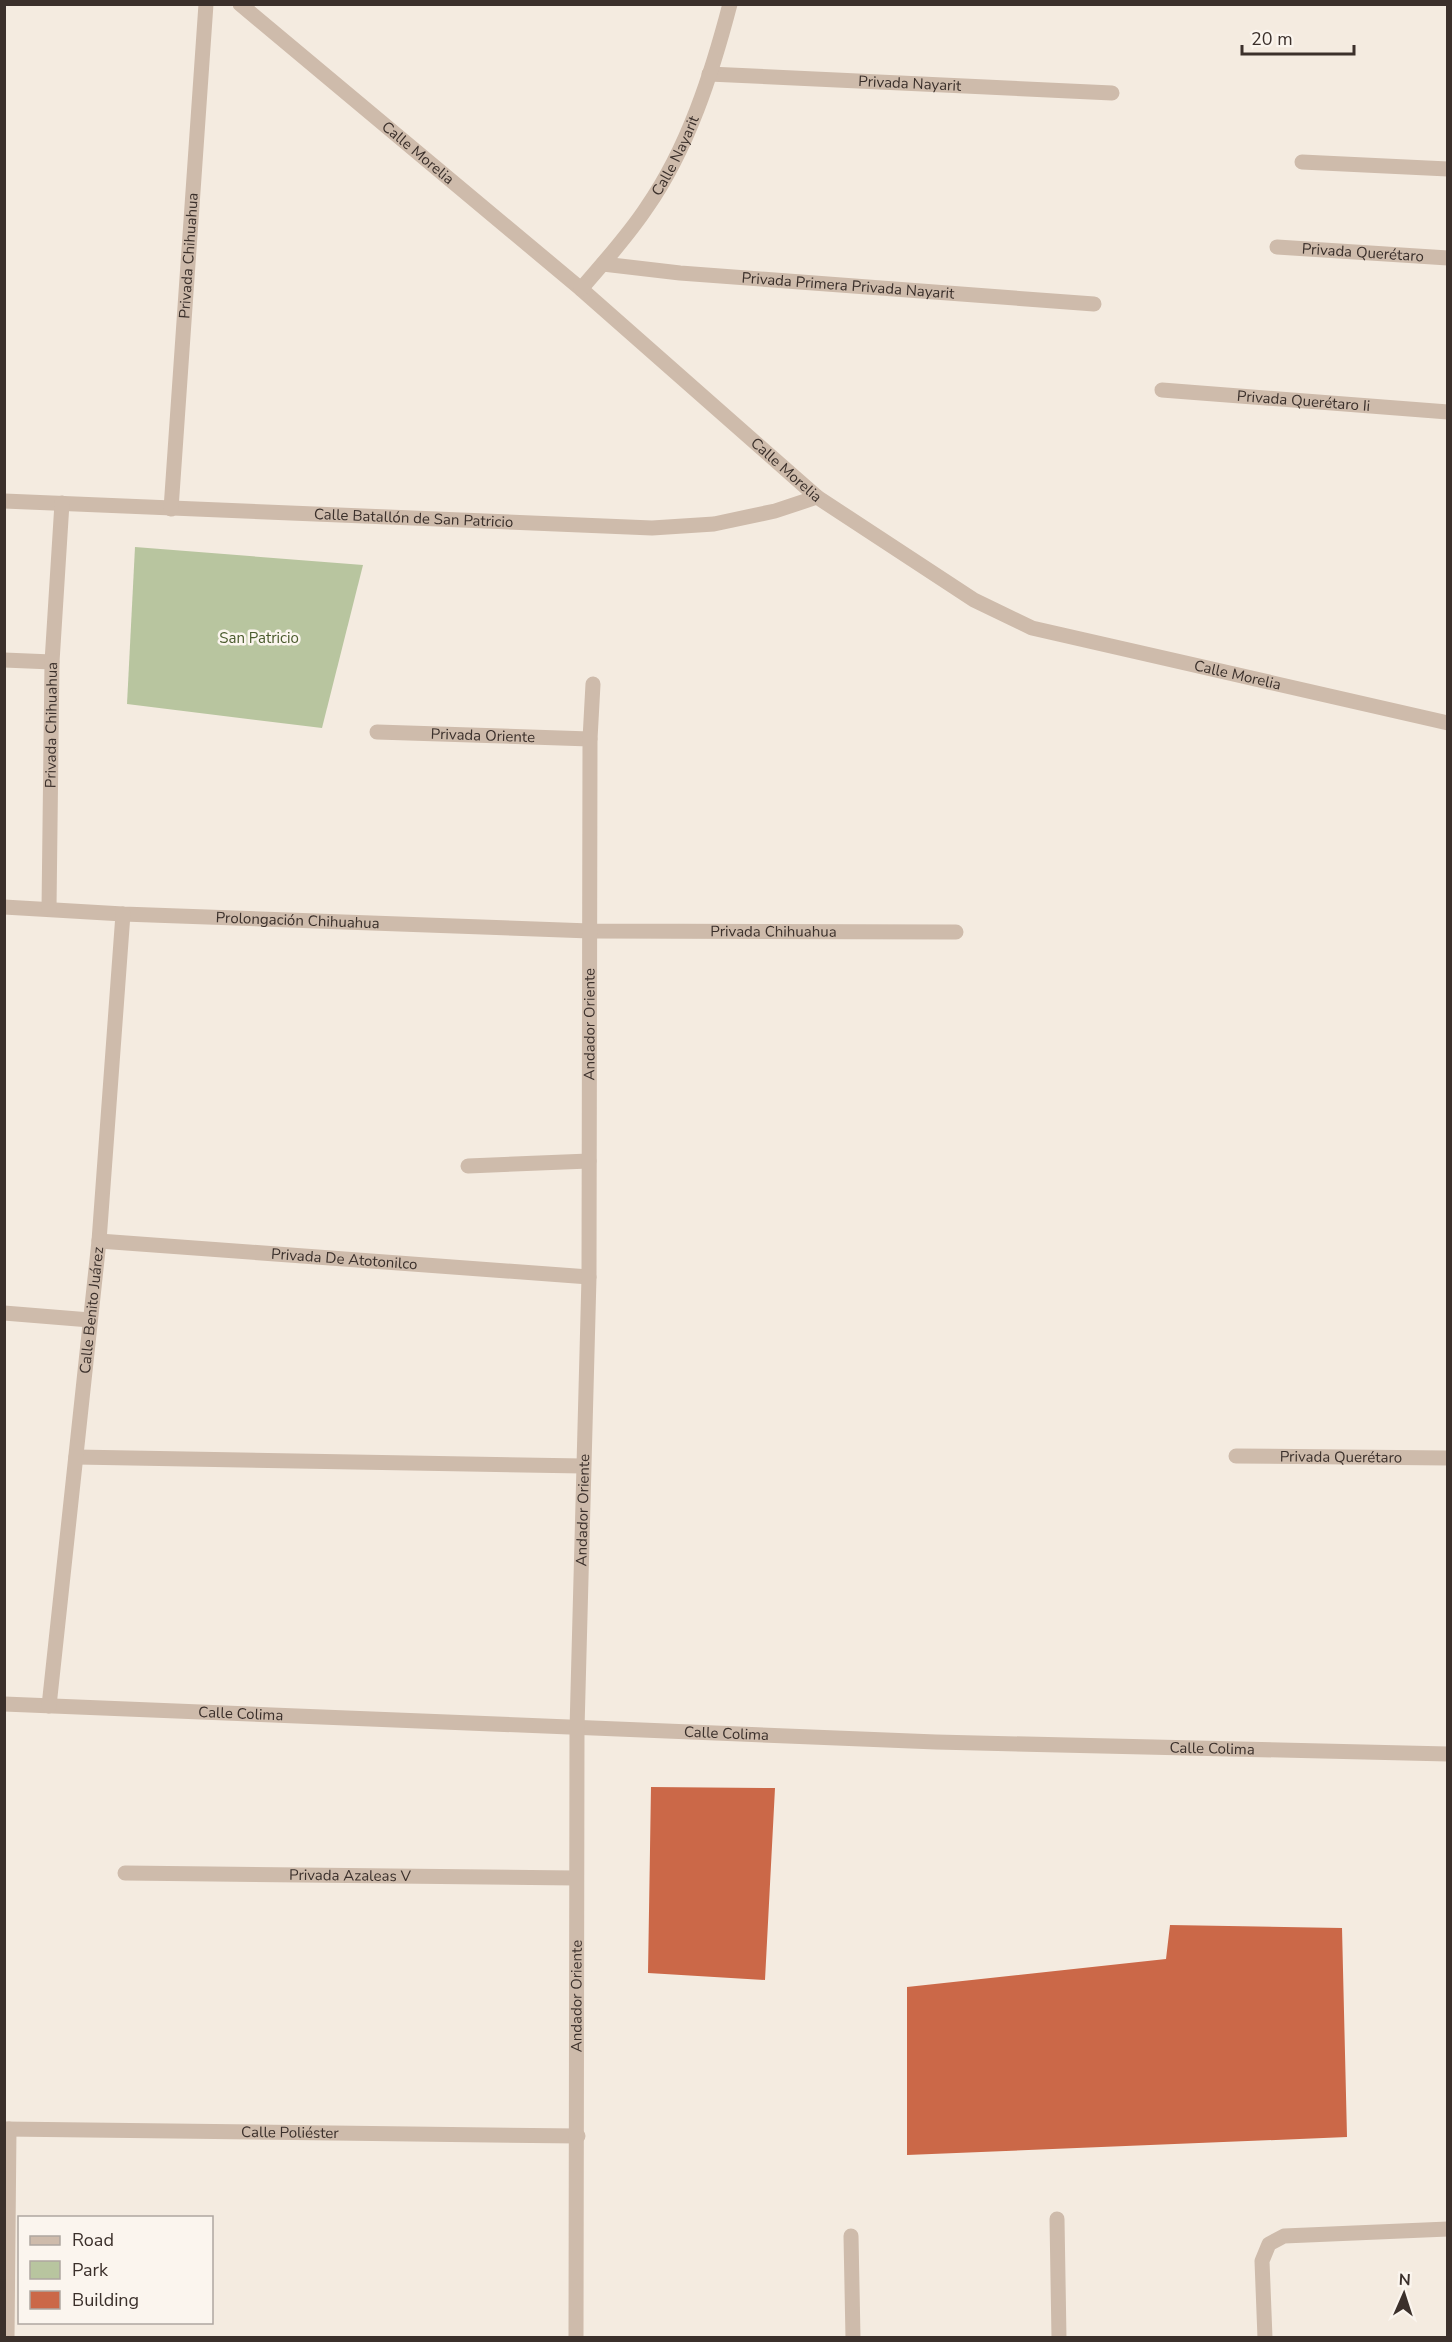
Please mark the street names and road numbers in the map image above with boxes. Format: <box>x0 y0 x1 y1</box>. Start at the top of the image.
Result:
street label: Privada Nayarit <box>858 71 962 96</box>
street label: Calle Nayarit <box>647 112 704 200</box>
street label: Calle Morelia <box>378 117 458 189</box>
street label: Privada Chihuahua <box>174 192 203 319</box>
street label: Privada Querétaro <box>1301 239 1425 266</box>
street label: Privada Primera Privada Nayarit <box>741 268 956 304</box>
street label: Privada Querétaro Ii <box>1236 386 1371 416</box>
street label: Calle Morelia <box>746 433 826 507</box>
street label: Calle Batallón de San Patricio <box>314 504 514 532</box>
street label: Calle Morelia <box>1192 655 1283 695</box>
street label: Privada Chihuahua <box>40 662 62 788</box>
street label: Privada Oriente <box>430 724 535 747</box>
street label: Prolongación Chihuahua <box>215 907 380 933</box>
street label: Privada Chihuahua <box>710 921 837 942</box>
street label: Andador Oriente <box>579 968 600 1080</box>
street label: Privada De Atotonilco <box>271 1244 418 1274</box>
street label: Calle Benito Juárez <box>75 1246 108 1375</box>
street label: Privada Querétaro <box>1280 1446 1402 1468</box>
street label: Andador Oriente <box>571 1454 594 1567</box>
street label: Calle Colima <box>198 1702 284 1725</box>
street label: Calle Colima <box>683 1722 769 1745</box>
street label: Calle Colima <box>1169 1737 1255 1759</box>
street label: Privada Azaleas V <box>289 1865 412 1886</box>
street label: Andador Oriente <box>566 1940 587 2052</box>
street label: Calle Poliéster <box>241 2122 340 2143</box>

